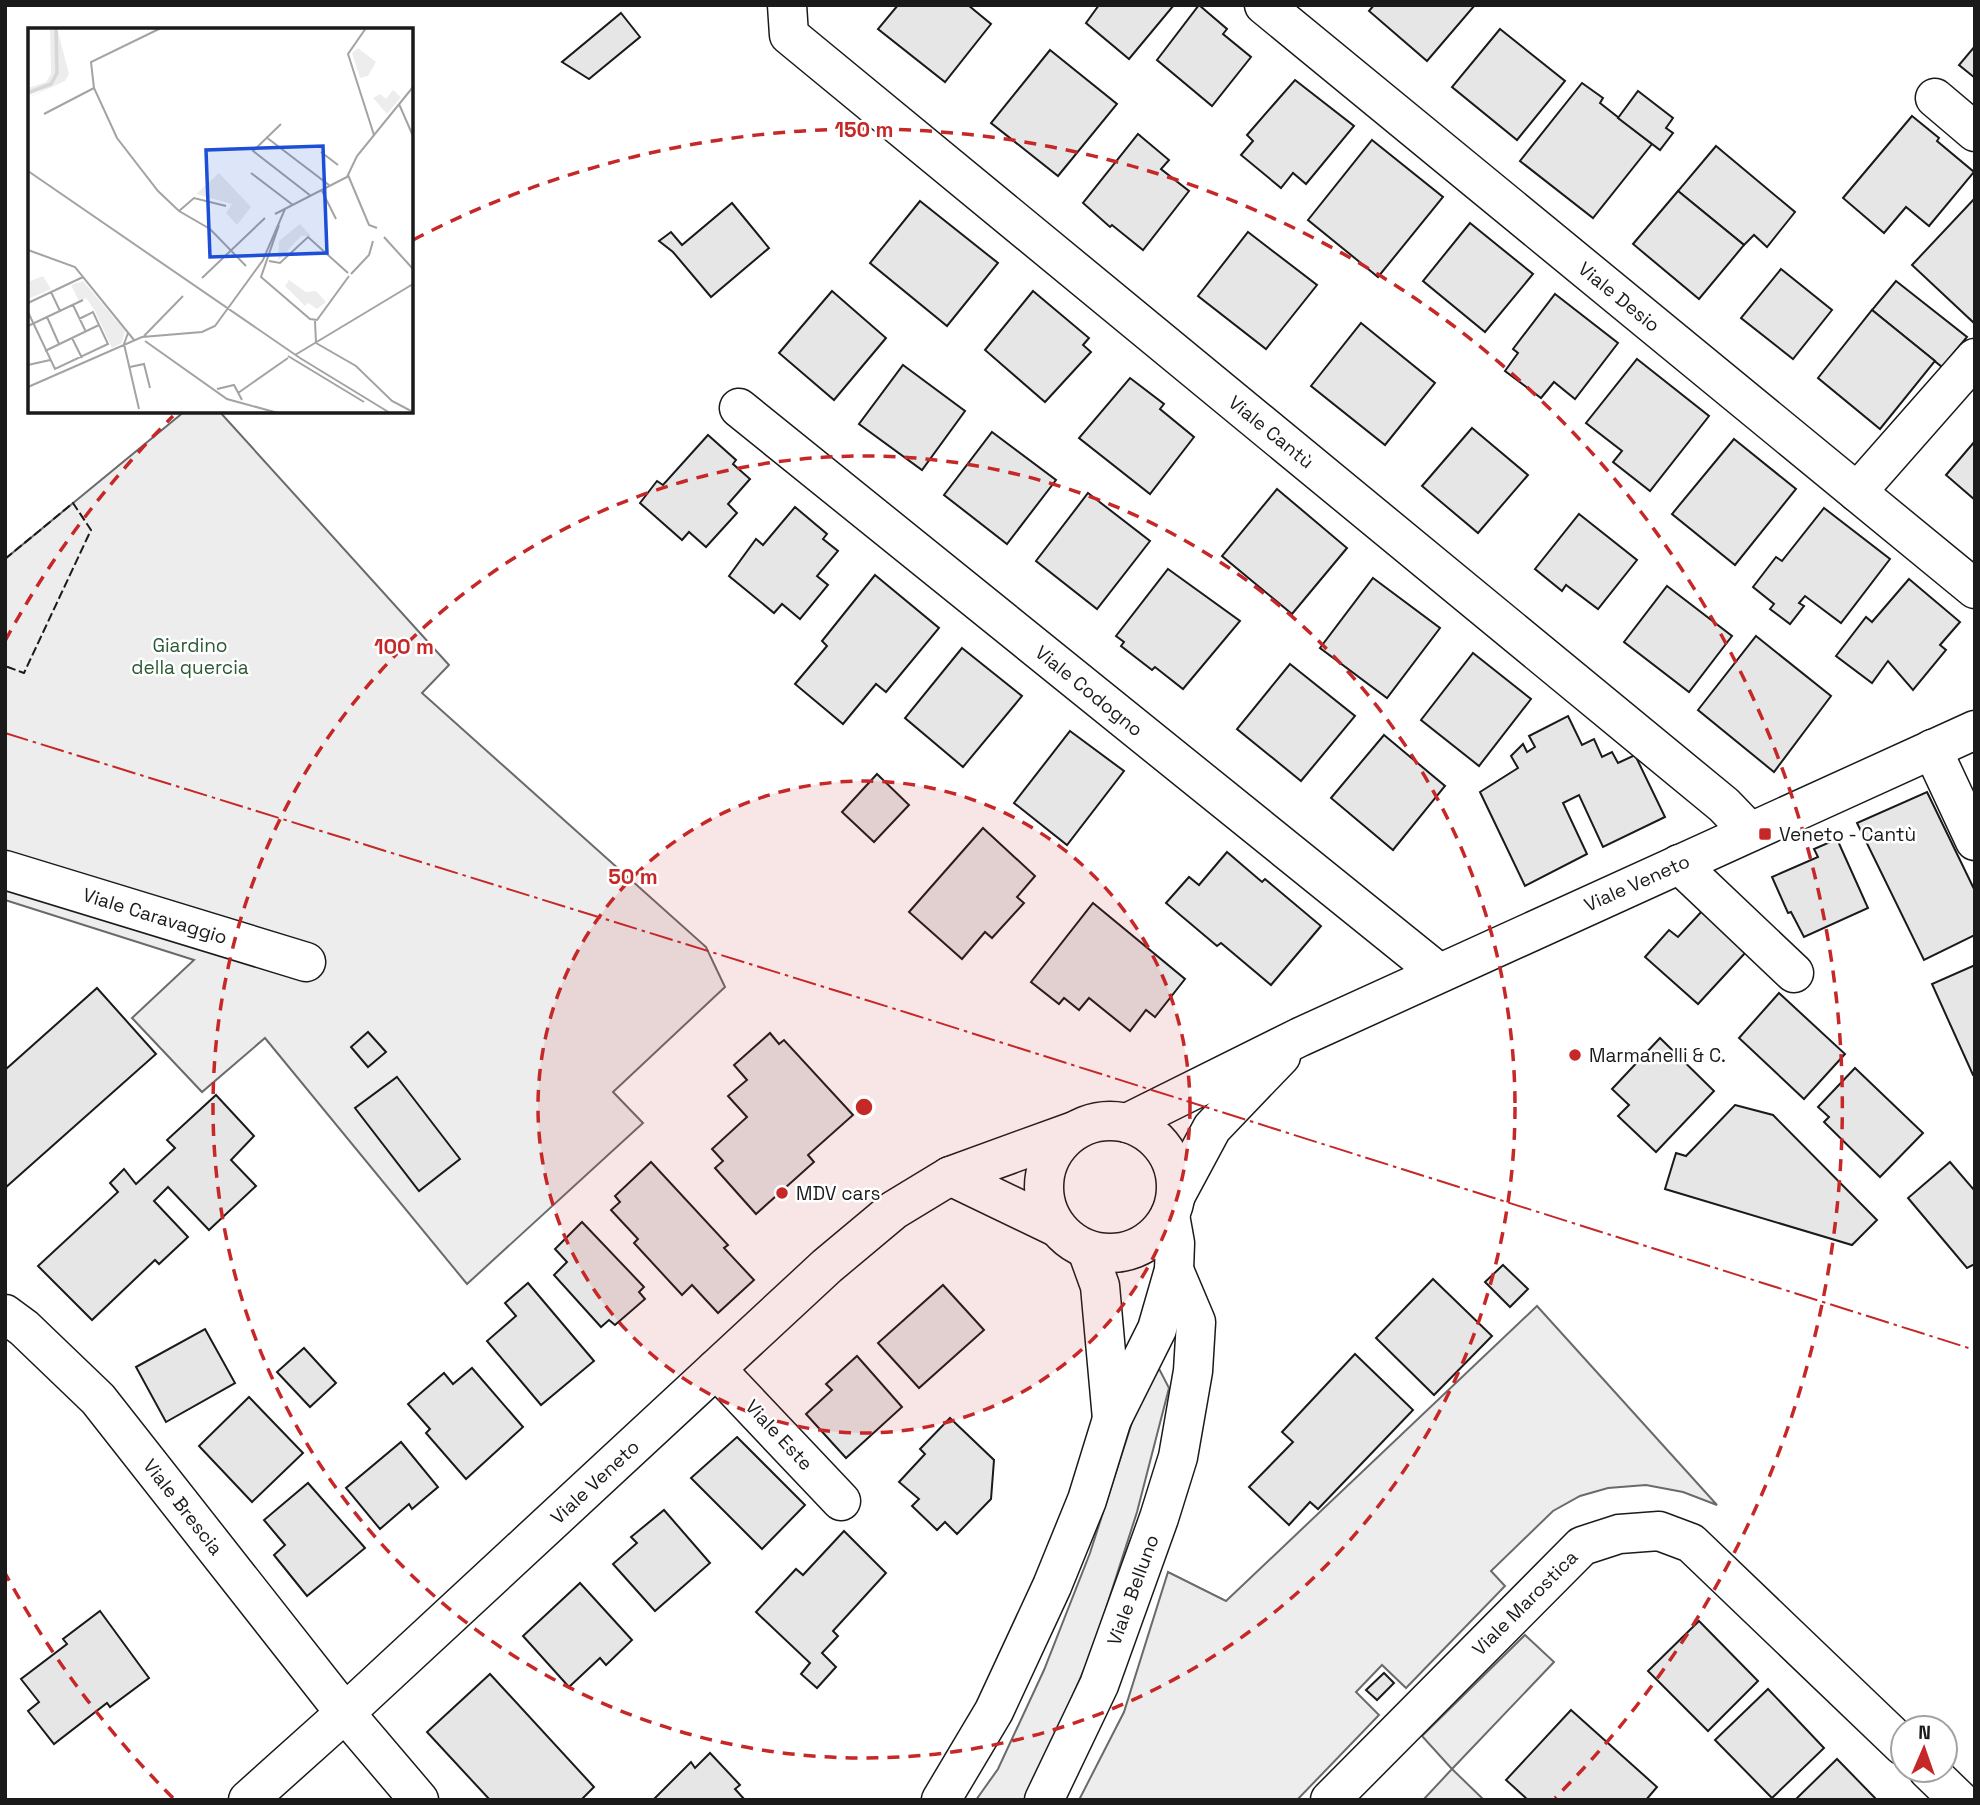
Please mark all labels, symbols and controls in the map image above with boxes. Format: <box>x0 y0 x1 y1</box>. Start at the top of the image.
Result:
inset map <box>28 28 413 413</box>
text: 150 m <box>835 116 893 143</box>
street label: Viale Desio <box>1573 256 1665 338</box>
street label: Viale Cantù <box>1223 390 1319 474</box>
park label: Giardino della quercia <box>131 633 249 680</box>
text: 100 m <box>374 633 434 660</box>
street label: Viale Codogno <box>1030 640 1148 742</box>
place label: Veneto - Cantù <box>1779 822 1916 847</box>
marker: Veneto - Cantù <box>1757 826 1773 842</box>
street label: Viale Veneto <box>1580 849 1694 917</box>
text: 50 m <box>608 863 658 890</box>
street label: Viale Caravaggio <box>80 882 230 950</box>
place label: Marmanelli & C. <box>1589 1043 1726 1068</box>
marker: Marmanelli & C. <box>1567 1047 1583 1063</box>
centre of rings <box>852 1095 876 1119</box>
place label: MDV cars <box>796 1181 880 1206</box>
marker: MDV cars <box>774 1185 790 1201</box>
street label: Viale Este <box>740 1394 818 1476</box>
street label: Viale Veneto <box>545 1434 645 1530</box>
street label: Viale Brescia <box>138 1454 229 1560</box>
street label: Viale Belluno <box>1101 1531 1165 1649</box>
street label: Viale Marostica <box>1467 1545 1583 1661</box>
north arrow <box>1889 1714 1959 1784</box>
text: N <box>1918 1720 1931 1745</box>

